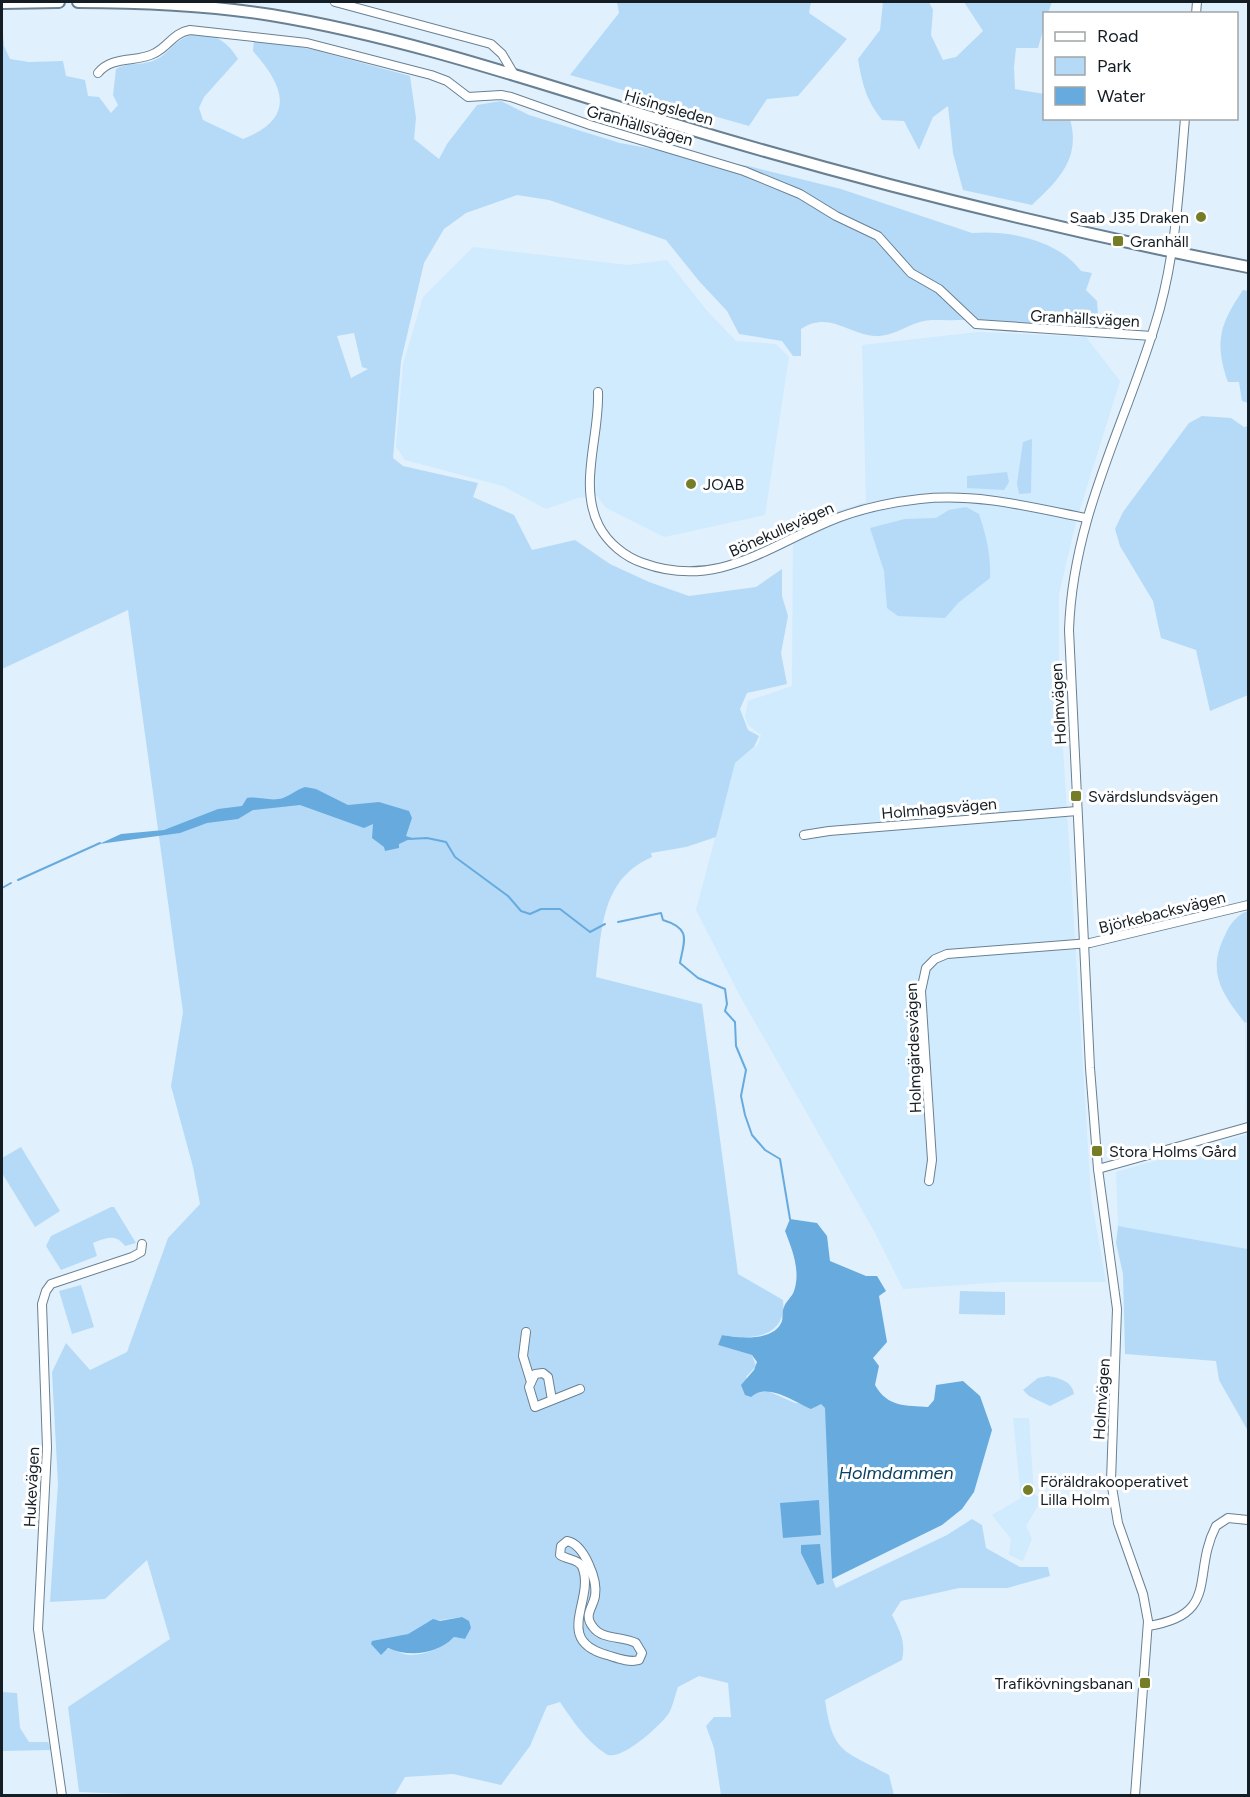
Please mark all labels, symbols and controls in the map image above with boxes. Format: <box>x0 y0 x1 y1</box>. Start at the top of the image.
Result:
legend <box>1043 12 1238 120</box>
text: Road <box>1097 25 1138 47</box>
text: Park <box>1097 55 1132 77</box>
text: Water <box>1097 85 1145 107</box>
street label: Hisingsleden <box>622 86 716 129</box>
street label: Granhällsvägen <box>584 101 695 150</box>
place label: Saab J35 Draken <box>1070 208 1189 227</box>
marker: Saab J35 Draken <box>1194 210 1208 224</box>
place label: Granhäll <box>1130 232 1189 251</box>
marker: Granhäll <box>1111 234 1125 248</box>
street label: Granhällsvägen <box>1030 306 1140 331</box>
place label: JOAB <box>703 475 744 494</box>
marker: JOAB <box>684 477 698 491</box>
street label: Bönekullevägen <box>726 498 837 561</box>
street label: Holmvägen <box>1047 663 1070 745</box>
place label: Svärdslundsvägen <box>1088 787 1218 806</box>
marker: Svärdslundsvägen <box>1069 789 1083 803</box>
street label: Holmhagsvägen <box>880 794 998 823</box>
street label: Björkebacksvägen <box>1097 888 1228 937</box>
street label: Holmgärdesvägen <box>902 982 925 1114</box>
place label: Stora Holms Gård <box>1109 1142 1237 1161</box>
marker: Stora Holms Gård <box>1090 1144 1104 1158</box>
street label: Holmvägen <box>1089 1357 1114 1441</box>
street label: Hukevägen <box>20 1446 43 1528</box>
water label: Holmdammen <box>839 1462 953 1484</box>
place label: Föräldrakooperativet Lilla Holm <box>1040 1472 1188 1509</box>
marker: Föräldrakooperativet Lilla Holm <box>1021 1483 1035 1497</box>
place label: Trafikövningsbanan <box>995 1674 1133 1693</box>
marker: Trafikövningsbanan <box>1138 1676 1152 1690</box>

